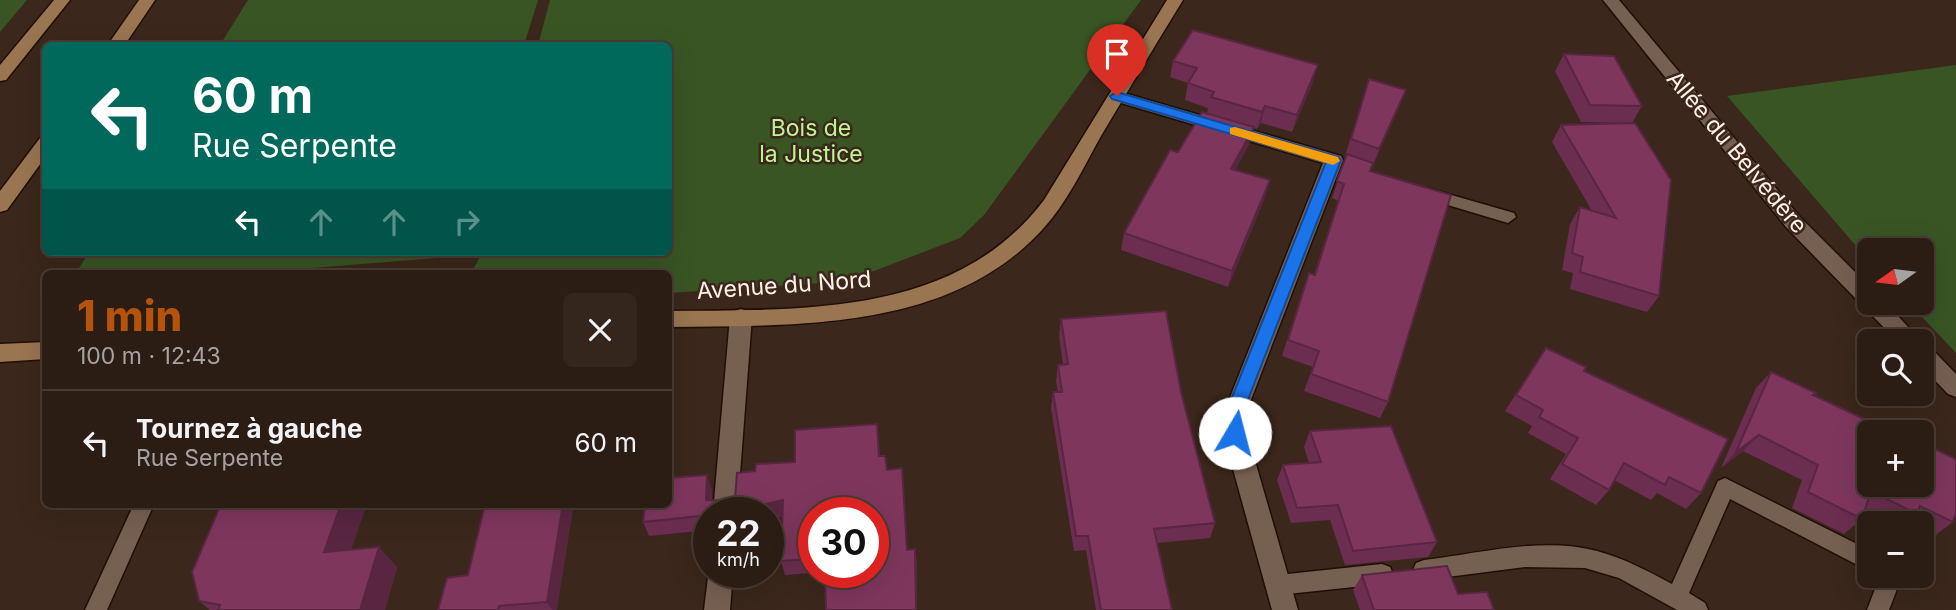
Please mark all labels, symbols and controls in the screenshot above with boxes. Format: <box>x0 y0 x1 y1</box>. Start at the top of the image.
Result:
pin <box>1087 24 1147 96</box>
icon: arrive <box>1098 35 1136 73</box>
street label: Allée du Belvédère <box>1661 65 1813 239</box>
text: 60 m <box>192 66 313 125</box>
icon: left <box>77 70 168 161</box>
park label: Bois de la Justice <box>759 114 863 168</box>
text: Rue Serpente <box>192 126 397 165</box>
icon: left <box>229 203 267 241</box>
icon: ahead <box>302 203 340 241</box>
icon: ahead <box>375 203 413 241</box>
icon: right <box>448 203 486 241</box>
north arrow <box>1857 238 1934 315</box>
map controls <box>1857 238 1934 588</box>
street label: Avenue du Nord <box>696 265 872 305</box>
text: 1 min <box>77 290 182 341</box>
button: close <box>563 293 637 367</box>
button: search <box>1857 329 1934 406</box>
text: 100 m · 12:43 <box>77 342 221 370</box>
position arrow <box>1198 396 1272 470</box>
text: Tournez à gauche <box>136 413 362 444</box>
button: + <box>1857 420 1934 497</box>
icon: left <box>77 424 115 462</box>
text: 60 m <box>574 427 637 458</box>
text: Rue Serpente <box>136 444 283 472</box>
speed limit sign: 30 <box>798 497 889 588</box>
button: − <box>1857 511 1934 588</box>
text: 22 <box>716 512 761 554</box>
text: km/h <box>717 549 760 570</box>

